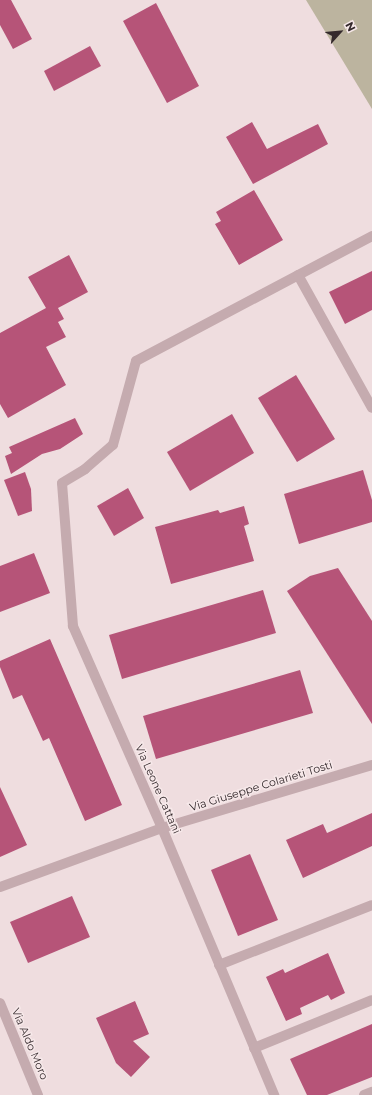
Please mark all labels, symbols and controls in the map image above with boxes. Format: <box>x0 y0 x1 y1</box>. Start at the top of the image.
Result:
north arrow <box>320 12 360 52</box>
text: N <box>342 19 359 34</box>
street label: Via Leone Cattani <box>132 742 184 836</box>
street label: Via Giuseppe Colarieti Tosti <box>188 758 334 814</box>
street label: Via Aldo Moro <box>9 1006 51 1082</box>

